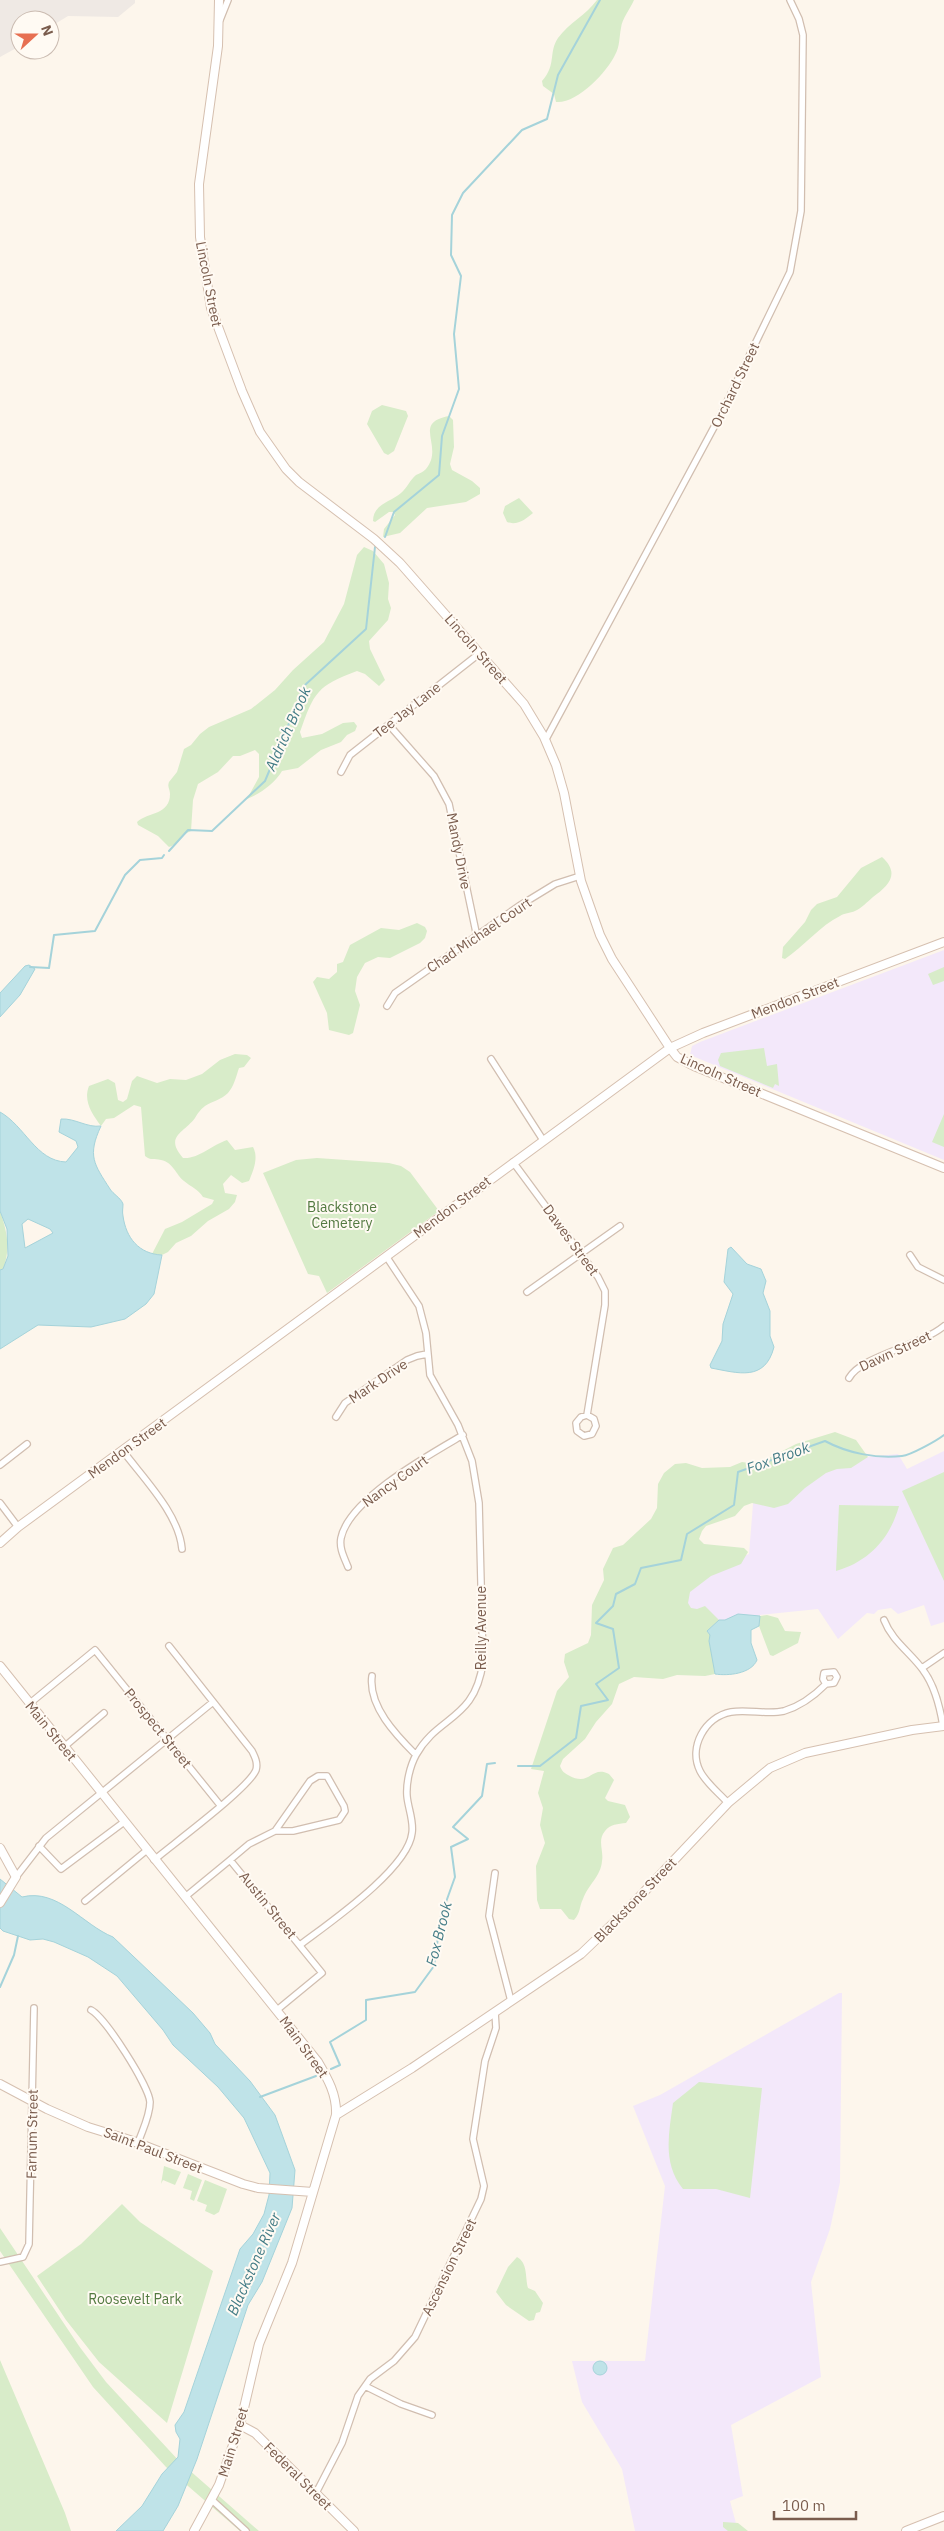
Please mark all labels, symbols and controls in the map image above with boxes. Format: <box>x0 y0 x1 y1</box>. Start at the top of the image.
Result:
north arrow <box>10 10 60 60</box>
text: N <box>37 22 57 38</box>
street label: Lincoln Street <box>192 240 226 328</box>
street label: Orchard Street <box>707 339 763 430</box>
street label: Lincoln Street <box>441 610 511 688</box>
street label: Tee Jay Lane <box>370 678 445 742</box>
water label: Aldrich Brook <box>260 684 315 775</box>
street label: Mandy Drive <box>443 811 475 891</box>
street label: Chad Michael Court <box>423 893 535 977</box>
street label: Mendon Street <box>749 973 842 1023</box>
street label: Lincoln Street <box>678 1049 764 1101</box>
street label: Mendon Street <box>410 1172 494 1242</box>
park label: Blackstone Cemetery <box>307 1198 377 1232</box>
street label: Dawes Street <box>539 1201 603 1279</box>
street label: Dawn Street <box>856 1326 934 1375</box>
street label: Mark Drive <box>345 1355 411 1407</box>
street label: Mendon Street <box>84 1413 170 1483</box>
water label: Fox Brook <box>744 1437 812 1478</box>
street label: Nancy Court <box>358 1451 432 1511</box>
street label: Reilly Avenue <box>472 1586 490 1670</box>
street label: Prospect Street <box>120 1684 196 1772</box>
street label: Main Street <box>21 1697 81 1765</box>
street label: Blackstone Street <box>590 1854 680 1946</box>
street label: Austin Street <box>235 1868 301 1942</box>
water label: Fox Brook <box>421 1899 456 1968</box>
street label: Main Street <box>276 2013 332 2081</box>
street label: Farnum Street <box>22 2089 42 2179</box>
street label: Saint Paul Street <box>101 2123 205 2177</box>
water label: Blackstone River <box>222 2209 285 2318</box>
street label: Ascension Street <box>418 2215 480 2319</box>
park label: Roosevelt Park <box>88 2290 182 2308</box>
street label: Main Street <box>214 2405 252 2479</box>
street label: Federal Street <box>260 2438 336 2514</box>
scale bar <box>774 2488 856 2520</box>
text: 100 m <box>782 2496 826 2515</box>

